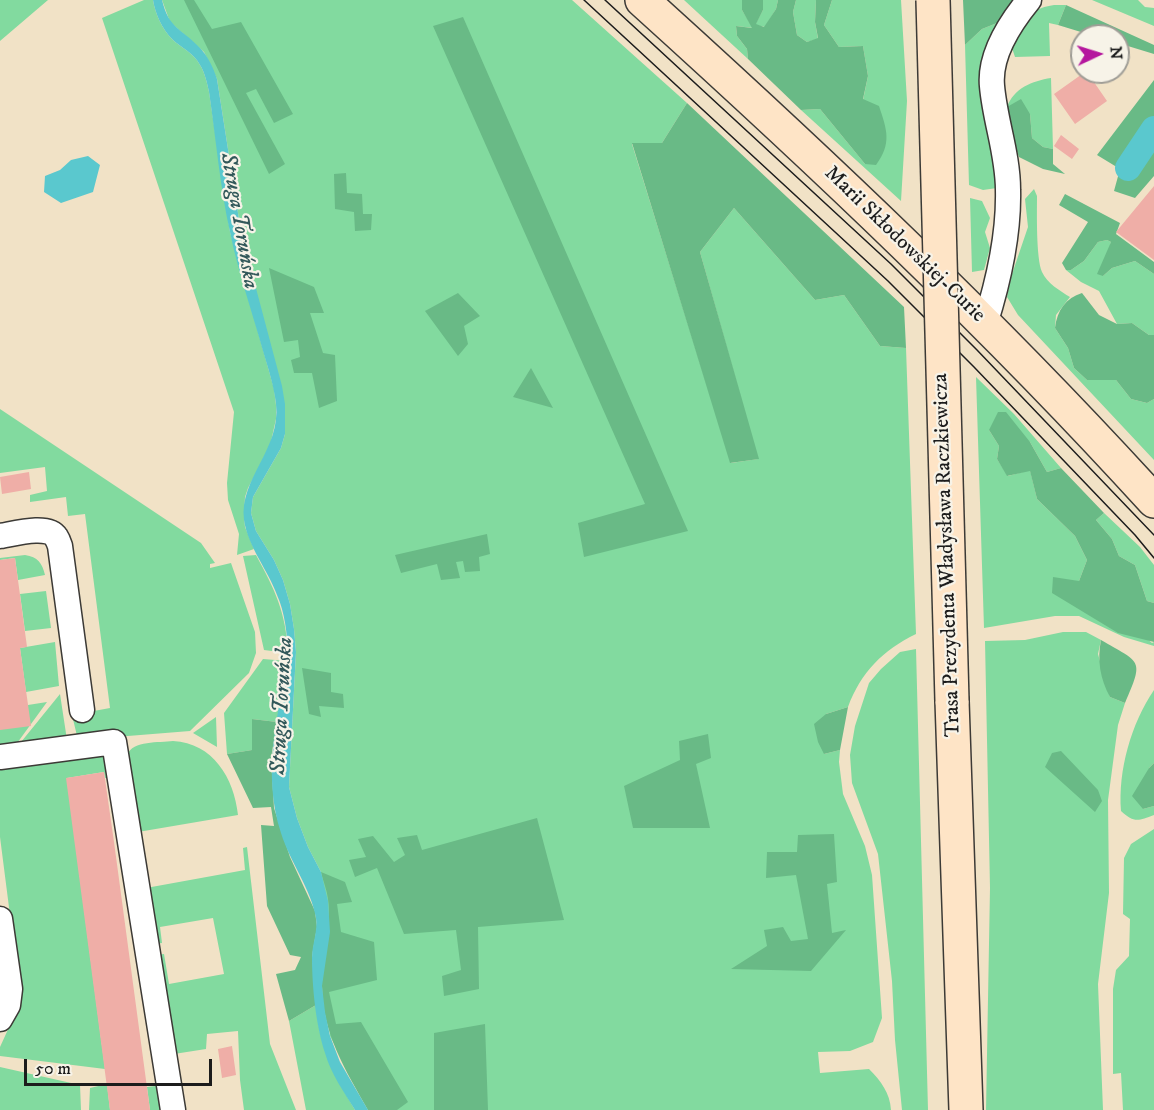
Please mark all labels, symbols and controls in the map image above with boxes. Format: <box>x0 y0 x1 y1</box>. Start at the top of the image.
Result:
north arrow <box>1070 24 1130 84</box>
text: N <box>1106 46 1126 60</box>
water label: Struga Toruńska <box>213 151 263 291</box>
street label: Marii Skłodowskiej-Curie <box>818 161 990 329</box>
street label: Trasa Prezydenta Władysława Raczkiewicza <box>929 373 967 737</box>
water label: Struga Toruńska <box>266 636 300 776</box>
scale bar <box>27 1047 214 1085</box>
text: 50 m <box>35 1058 71 1080</box>

